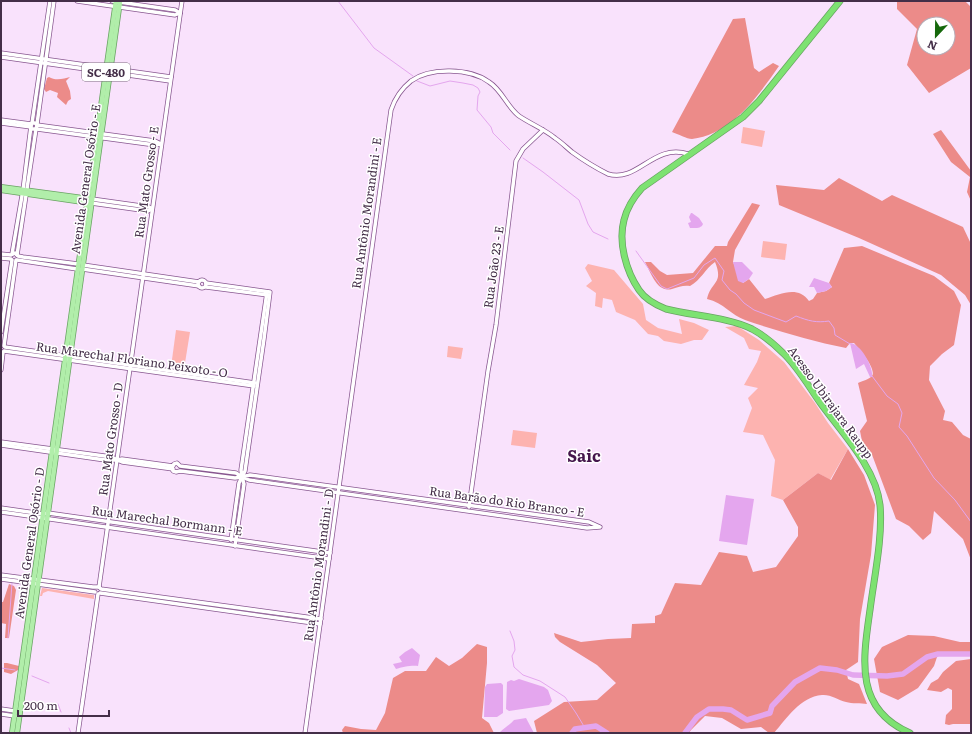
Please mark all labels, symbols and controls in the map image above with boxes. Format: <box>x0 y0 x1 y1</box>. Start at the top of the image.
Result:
north arrow <box>916 16 956 56</box>
text: N <box>925 37 939 55</box>
road number: SC-480 <box>82 63 130 81</box>
street label: Avenida General Osório - E <box>66 102 104 255</box>
street label: Rua Mato Grosso - E <box>129 125 163 239</box>
street label: Rua Antônio Morandini - E <box>346 136 386 290</box>
street label: Rua João 23 - E <box>478 224 508 309</box>
street label: Rua Marechal Floriano Peixoto - O <box>35 337 229 381</box>
street label: Acesso Ubirajara Raupp <box>784 342 878 462</box>
street label: Rua Mato Grosso - D <box>93 381 127 497</box>
district label: Saic <box>567 443 601 467</box>
street label: Avenida General Osório - D <box>9 466 49 620</box>
street label: Rua Barão do Rio Branco - E <box>428 481 586 521</box>
street label: Rua Antônio Morandini - D <box>298 487 338 643</box>
street label: Rua Marechal Bormann - E <box>90 500 244 540</box>
scale bar <box>18 692 109 718</box>
text: 200 m <box>24 696 58 714</box>

